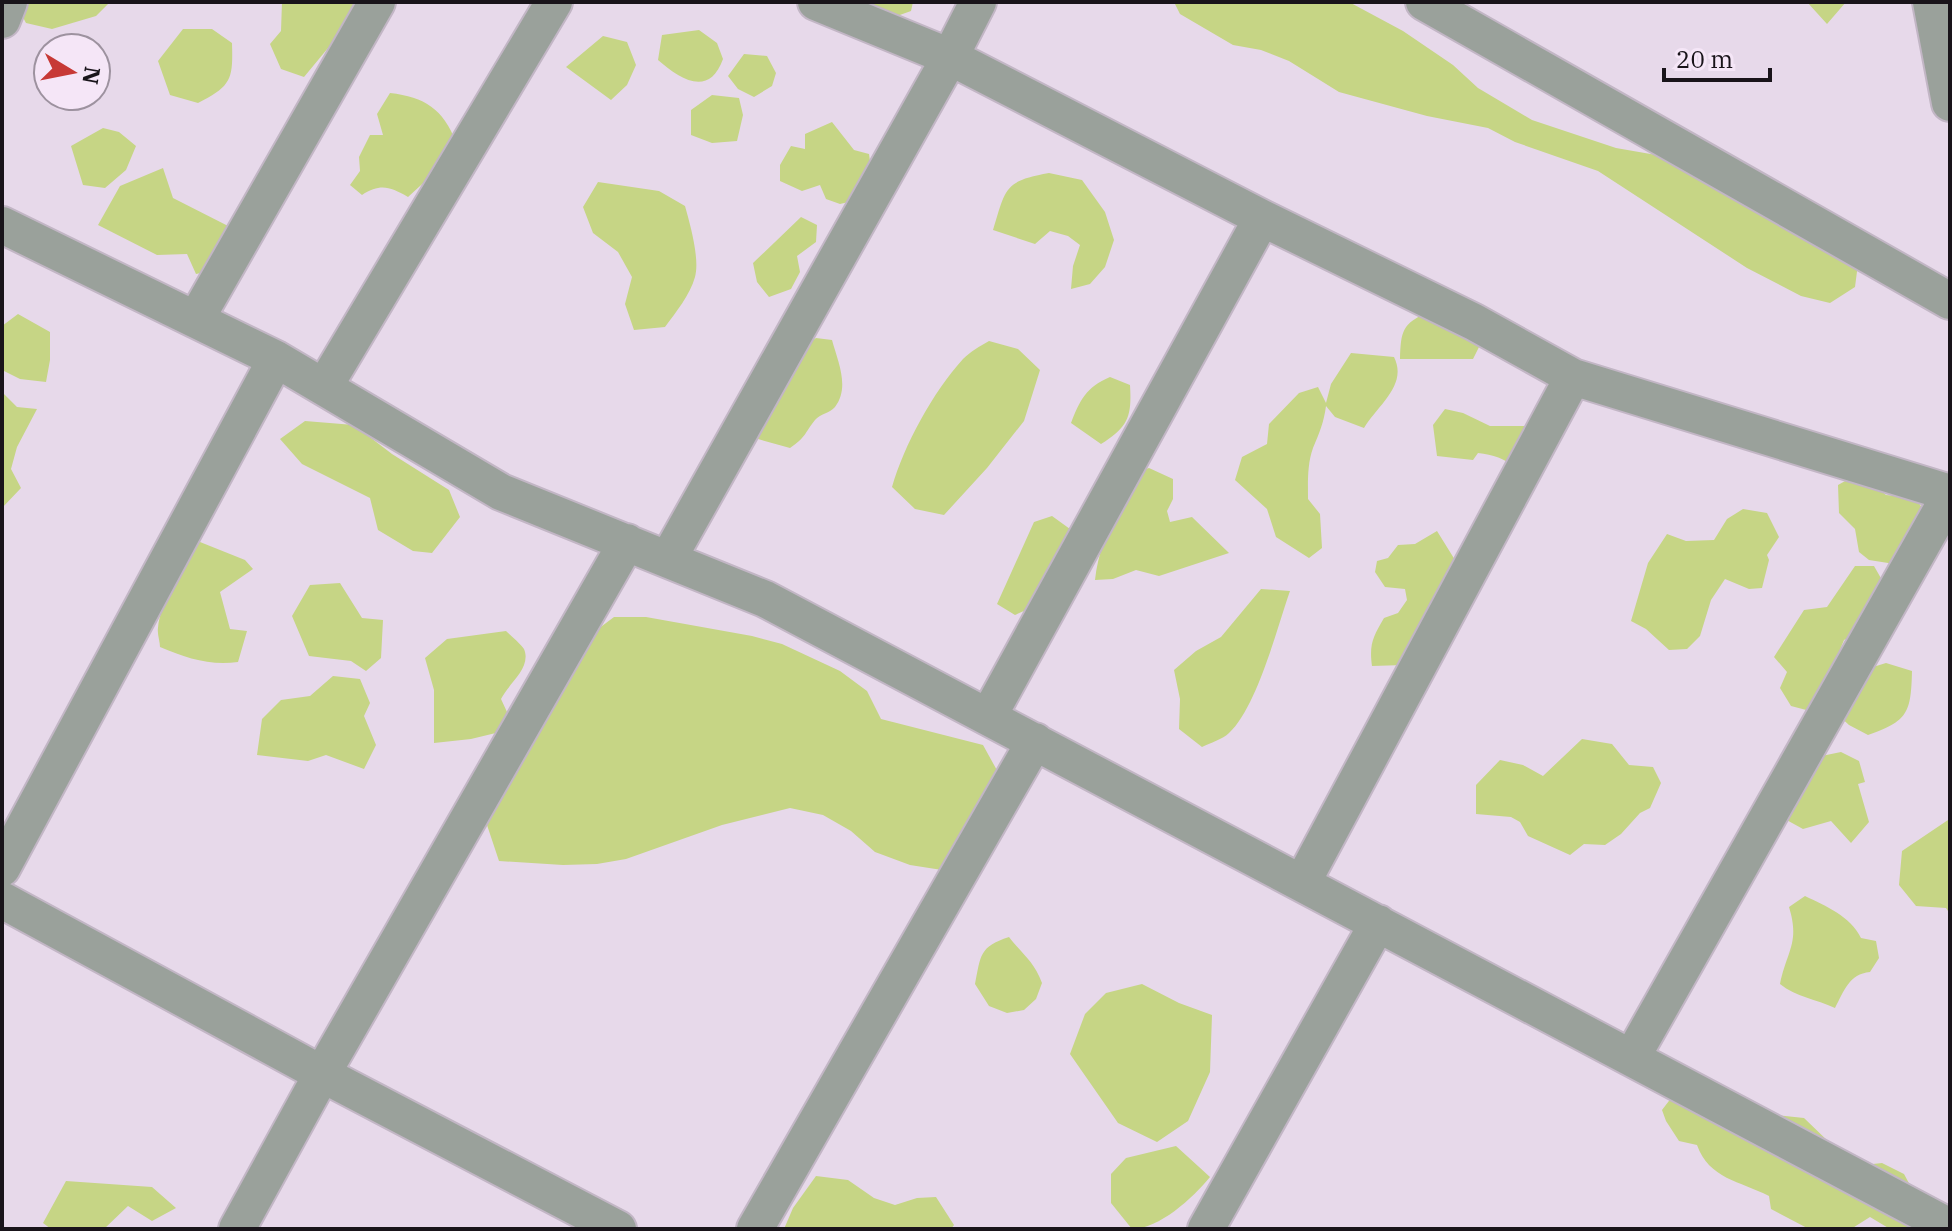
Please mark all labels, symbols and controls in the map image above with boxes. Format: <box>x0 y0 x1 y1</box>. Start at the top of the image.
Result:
north arrow <box>32 32 112 112</box>
scale bar <box>1664 32 1770 82</box>
text: 20 m <box>1676 43 1733 75</box>
text: N <box>76 64 108 87</box>

